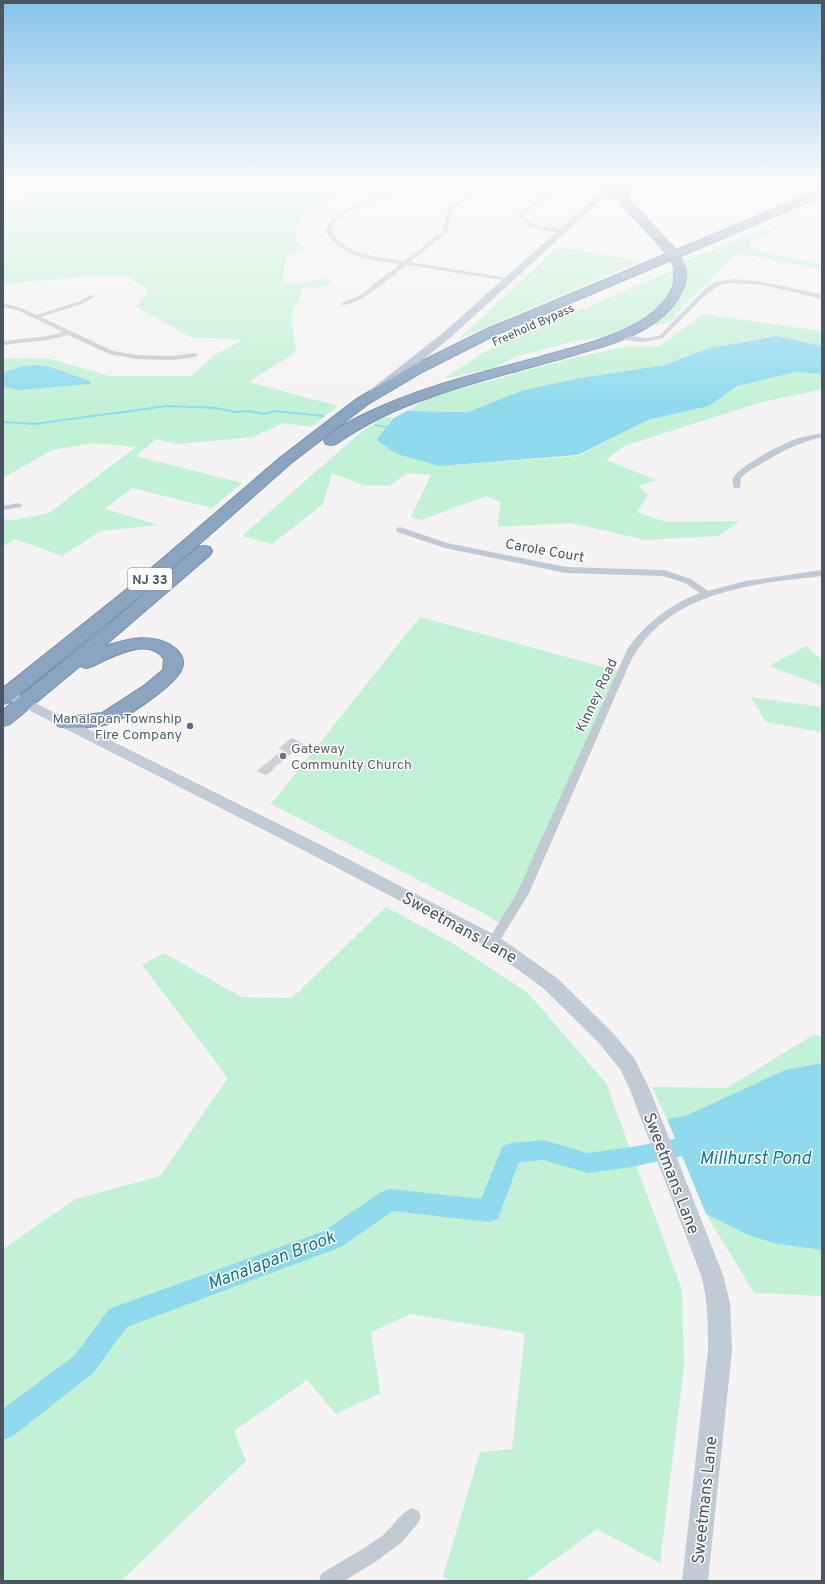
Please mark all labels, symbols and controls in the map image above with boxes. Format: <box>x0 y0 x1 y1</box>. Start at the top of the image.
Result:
street label: Freehold Bypass <box>490 301 577 351</box>
street label: Carole Court <box>504 536 586 567</box>
road number: NJ 33 <box>128 568 172 590</box>
street label: Kinney Road <box>573 656 622 735</box>
place label: Manalapan Township Fire Company <box>52 711 182 744</box>
marker: Manalapan Township Fire Company <box>185 721 195 731</box>
place label: Gateway Community Church <box>291 741 412 774</box>
marker: Gateway Community Church <box>278 751 288 761</box>
street label: Sweetmans Lane <box>397 888 521 970</box>
street label: Sweetmans Lane <box>637 1110 703 1238</box>
water label: Millhurst Pond <box>699 1148 812 1171</box>
water label: Manalapan Brook <box>204 1226 340 1296</box>
street label: Sweetmans Lane <box>688 1435 724 1565</box>

